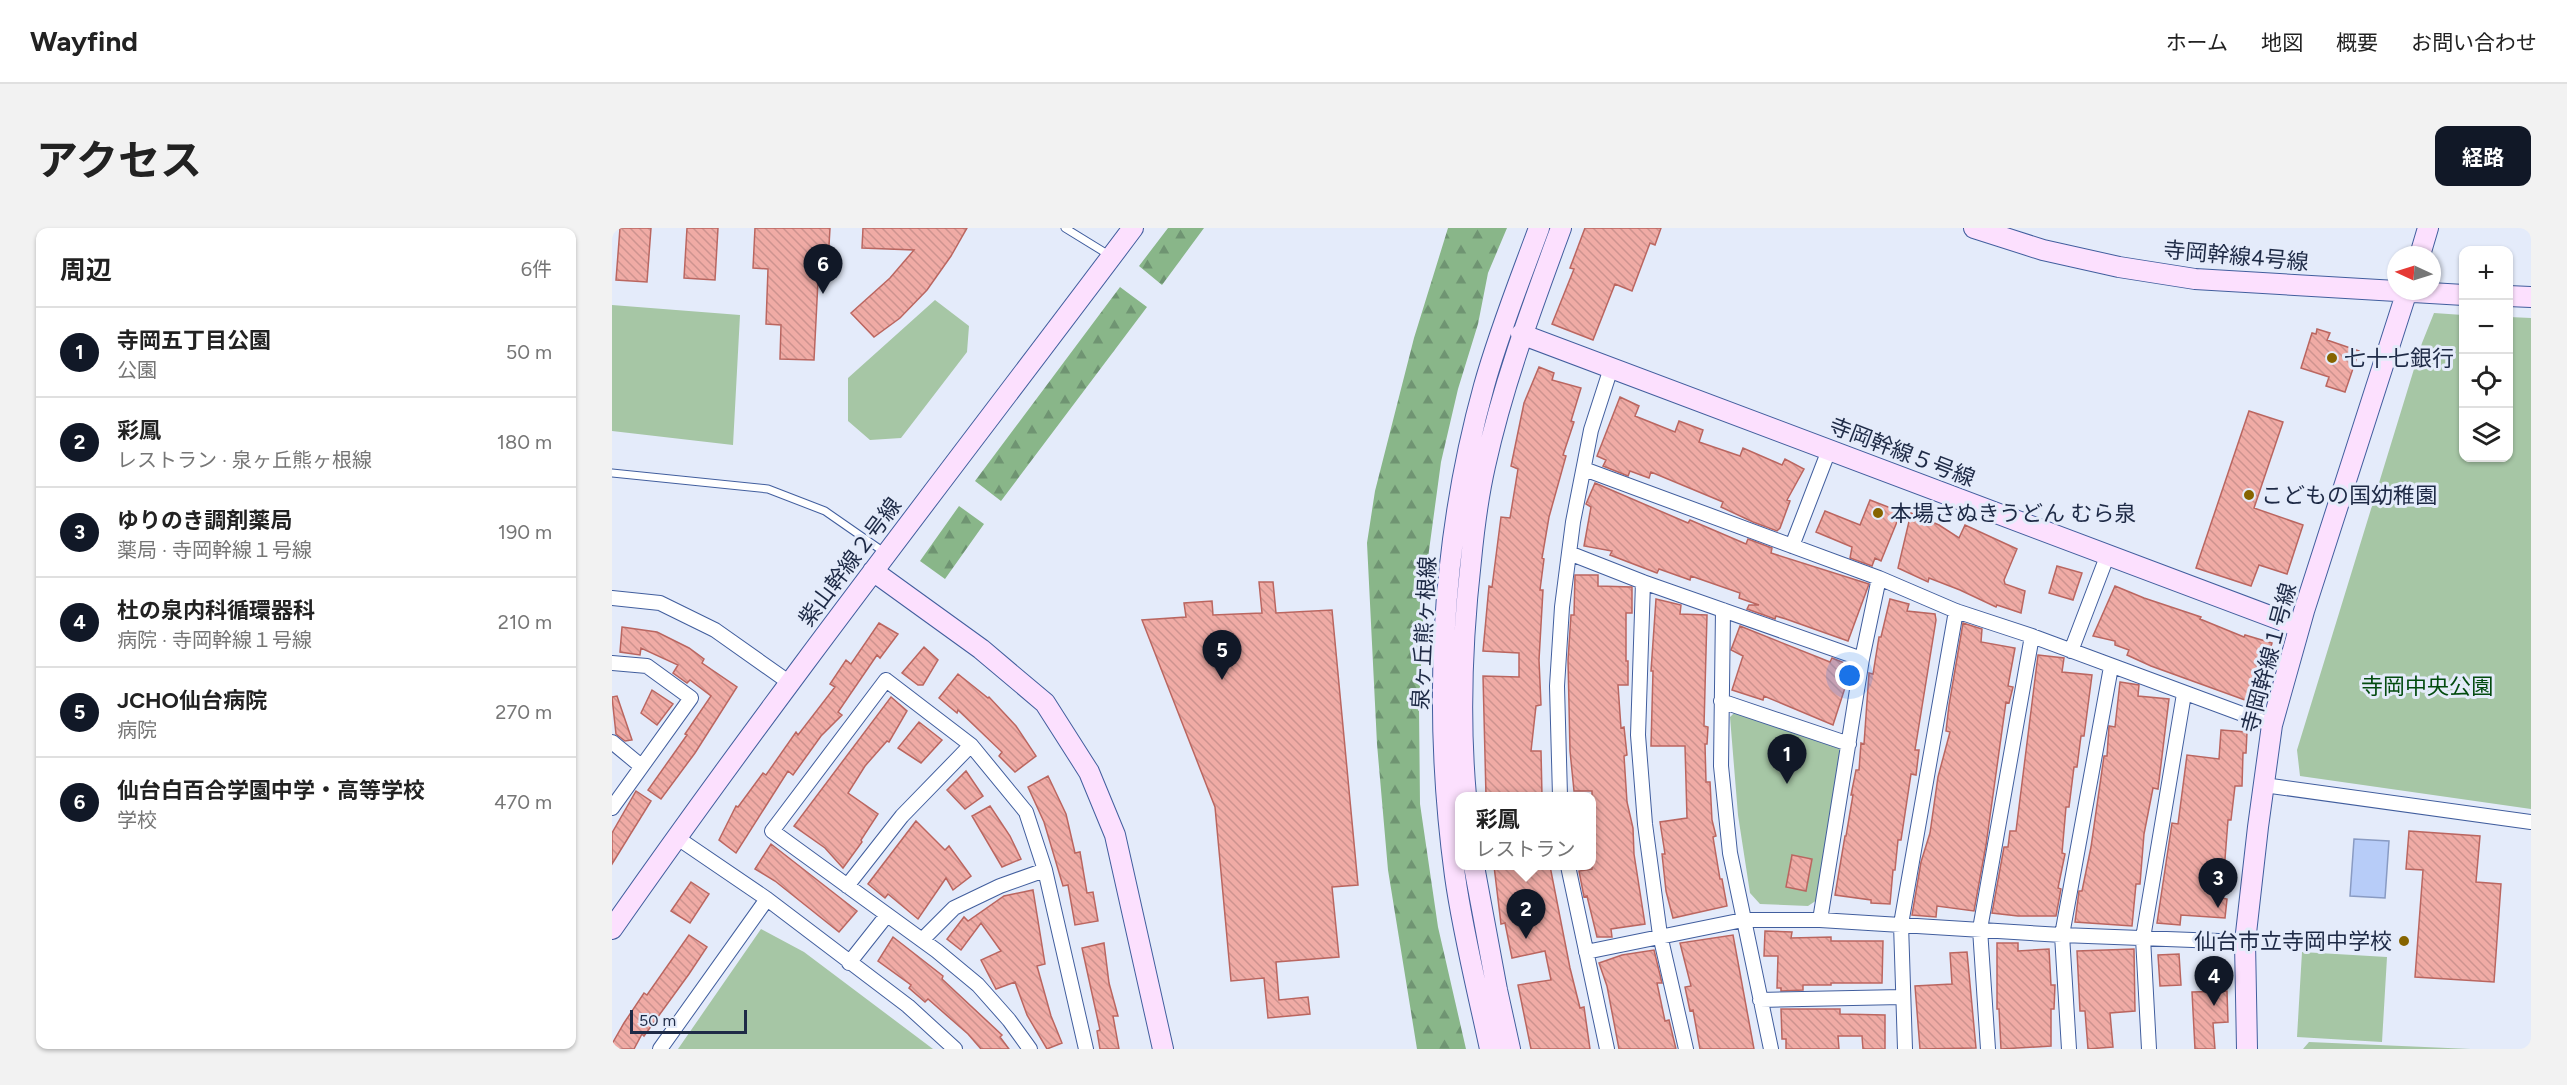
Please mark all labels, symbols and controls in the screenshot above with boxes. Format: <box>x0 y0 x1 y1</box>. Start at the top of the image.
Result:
text: Wayfind <box>30 24 138 58</box>
text: ホーム <box>2166 30 2228 55</box>
text: 地図 <box>2261 30 2303 55</box>
text: 概要 <box>2336 30 2378 55</box>
text: お問い合わせ <box>2411 30 2537 55</box>
button: 経路 <box>2435 126 2531 186</box>
text: アクセス <box>36 135 202 186</box>
street label: 寺岡幹線4号線 <box>2162 236 2310 276</box>
pin: 6 <box>804 244 842 294</box>
north arrow <box>2387 246 2441 300</box>
map controls <box>2459 246 2513 462</box>
button: + <box>2459 246 2513 300</box>
text: 周辺 <box>60 254 112 286</box>
text: 6件 <box>521 257 552 281</box>
button: − <box>2459 300 2513 354</box>
text: 寺岡五丁目公園 <box>117 327 271 354</box>
text: 1 <box>75 340 84 364</box>
text: 50 m <box>506 340 552 364</box>
place label: 七十七銀行 <box>2344 345 2454 372</box>
marker: 七十七銀行 <box>2325 351 2339 365</box>
button: locate <box>2459 354 2513 408</box>
text: 公園 <box>117 358 157 382</box>
button: layers <box>2459 408 2513 462</box>
street label: 寺岡幹線５号線 <box>1825 412 1979 492</box>
text: 彩鳳 <box>117 417 161 444</box>
text: 2 <box>74 430 85 454</box>
text: 180 m <box>497 430 552 454</box>
text: レストラン · 泉ヶ丘熊ヶ根線 <box>117 448 372 472</box>
place label: こどもの国幼稚園 <box>2261 482 2437 509</box>
marker: こどもの国幼稚園 <box>2242 488 2256 502</box>
street label: 紫山幹線２号線 <box>793 492 907 632</box>
place label: 本場さぬきうどん むら泉 <box>1890 500 2137 527</box>
marker: 本場さぬきうどん むら泉 <box>1871 506 1885 520</box>
text: ゆりのき調剤薬局 <box>117 507 292 534</box>
text: 3 <box>74 520 85 544</box>
text: 190 m <box>498 520 552 544</box>
text: 薬局 · 寺岡幹線１号線 <box>117 538 312 562</box>
street label: 泉ヶ丘熊ヶ根線 <box>1406 555 1442 711</box>
street label: 寺岡幹線１号線 <box>2236 580 2302 736</box>
text: 杜の泉内科循環器科 <box>117 597 315 624</box>
text: 4 <box>73 610 86 634</box>
text: 210 m <box>498 610 552 634</box>
text: 病院 · 寺岡幹線１号線 <box>117 628 312 652</box>
pin: 5 <box>1202 630 1242 680</box>
your location <box>1835 661 1864 690</box>
park label: 寺岡中央公園 <box>2361 673 2493 700</box>
text: JCHO仙台病院 <box>117 687 267 714</box>
text: 5 <box>74 700 85 724</box>
text: 270 m <box>495 700 552 724</box>
text: 病院 <box>117 718 157 742</box>
pin: 1 <box>1768 734 1806 784</box>
text: 仙台白百合学園中学・高等学校 <box>117 777 425 804</box>
text: 6 <box>74 790 85 814</box>
text: 470 m <box>494 790 552 814</box>
popup <box>1455 792 1596 870</box>
text: 彩鳳 <box>1476 806 1520 833</box>
text: 学校 <box>117 808 157 832</box>
text: レストラン <box>1476 837 1576 861</box>
pin: 3 <box>2198 858 2238 908</box>
pin: 2 <box>1506 890 1546 939</box>
place label: 仙台市立寺岡中学校 <box>2194 928 2392 955</box>
marker: 仙台市立寺岡中学校 <box>2397 934 2411 948</box>
pin: 4 <box>2194 956 2234 1006</box>
scale bar <box>630 1007 747 1034</box>
text: 50 m <box>639 1011 676 1030</box>

